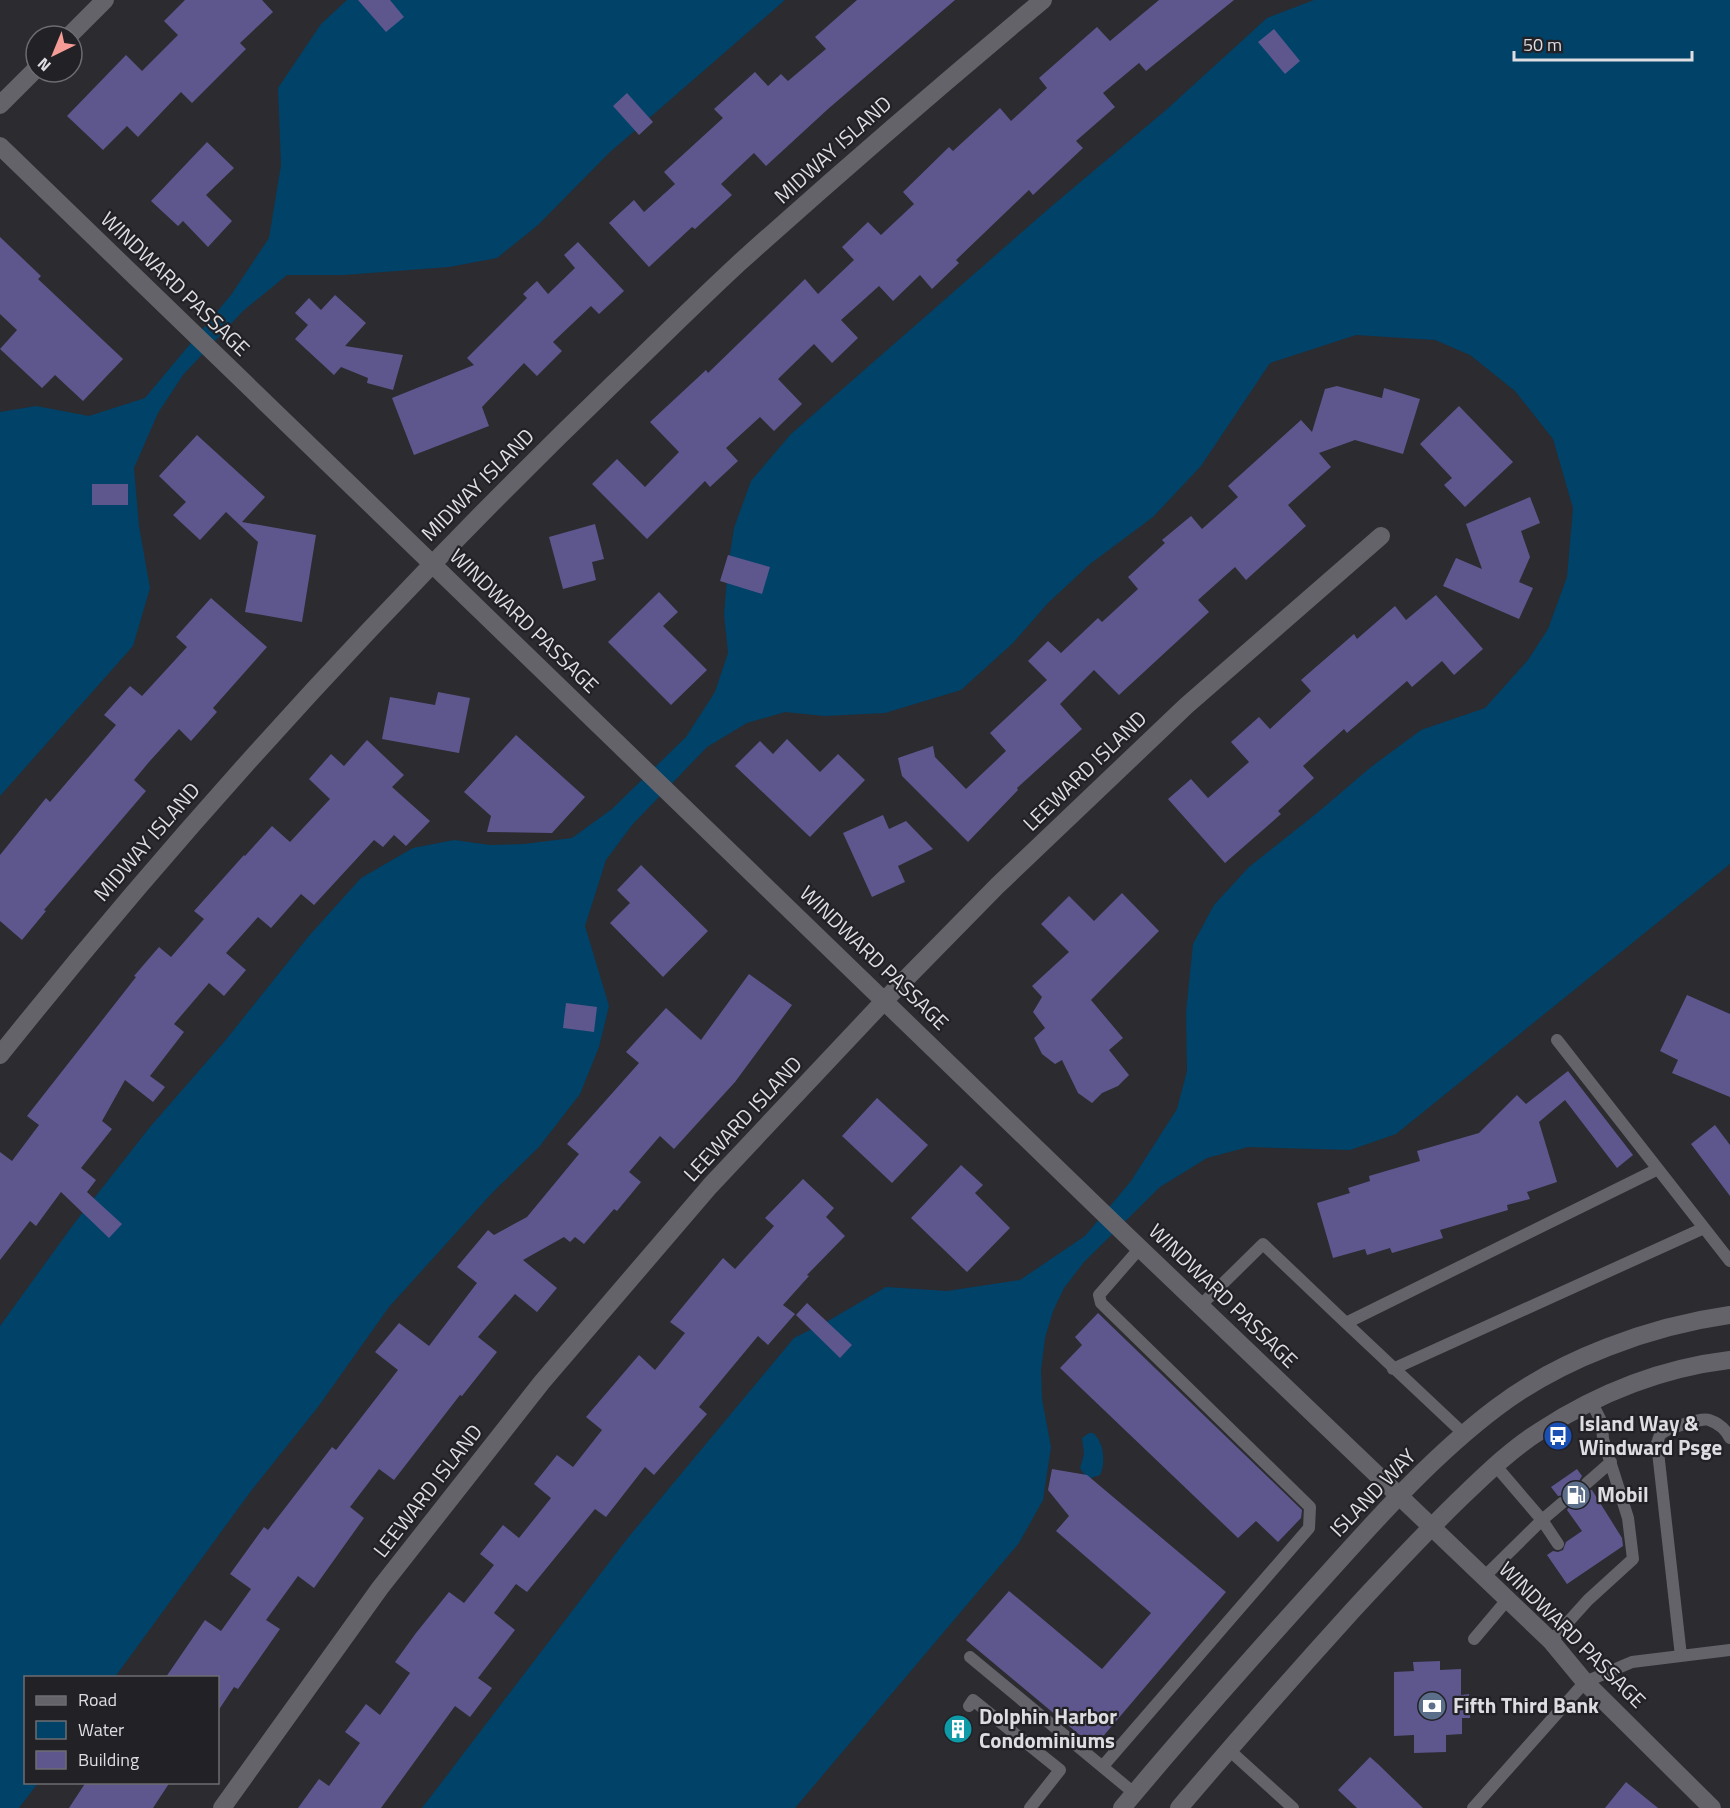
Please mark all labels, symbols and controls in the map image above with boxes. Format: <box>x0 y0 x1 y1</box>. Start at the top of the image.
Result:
north arrow <box>24 24 84 84</box>
scale bar <box>1514 24 1692 62</box>
text: 50 m <box>1523 31 1562 58</box>
text: N <box>32 52 56 78</box>
street label: MIDWAY ISLAND <box>766 88 898 211</box>
street label: WINDWARD PASSAGE <box>94 203 258 363</box>
street label: MIDWAY ISLAND <box>413 420 541 548</box>
street label: WINDWARD PASSAGE <box>443 540 607 700</box>
street label: LEEWARD ISLAND <box>1015 703 1154 838</box>
street label: MIDWAY ISLAND <box>85 775 207 908</box>
street label: WINDWARD PASSAGE <box>793 877 957 1037</box>
street label: LEEWARD ISLAND <box>675 1048 809 1188</box>
street label: WINDWARD PASSAGE <box>1142 1215 1306 1375</box>
place label: Island Way & Windward Psge <box>1579 1407 1722 1463</box>
street label: LEEWARD ISLAND <box>365 1417 490 1564</box>
bus stop icon: Island Way & Windward Psge <box>1542 1420 1574 1452</box>
street label: ISLAND WAY <box>1322 1440 1423 1544</box>
place label: Mobil <box>1597 1478 1649 1510</box>
fuel station icon: Mobil <box>1560 1479 1592 1511</box>
street label: WINDWARD PASSAGE <box>1492 1553 1654 1715</box>
legend <box>24 1676 219 1784</box>
text: Road <box>78 1686 117 1713</box>
place label: Fifth Third Bank <box>1453 1689 1599 1721</box>
bank icon: Fifth Third Bank <box>1416 1690 1448 1722</box>
place label: Dolphin Harbor Condominiums <box>979 1700 1117 1756</box>
building icon: Dolphin Harbor Condominiums <box>942 1713 974 1745</box>
text: Water <box>78 1716 124 1743</box>
text: Building <box>78 1746 139 1773</box>

